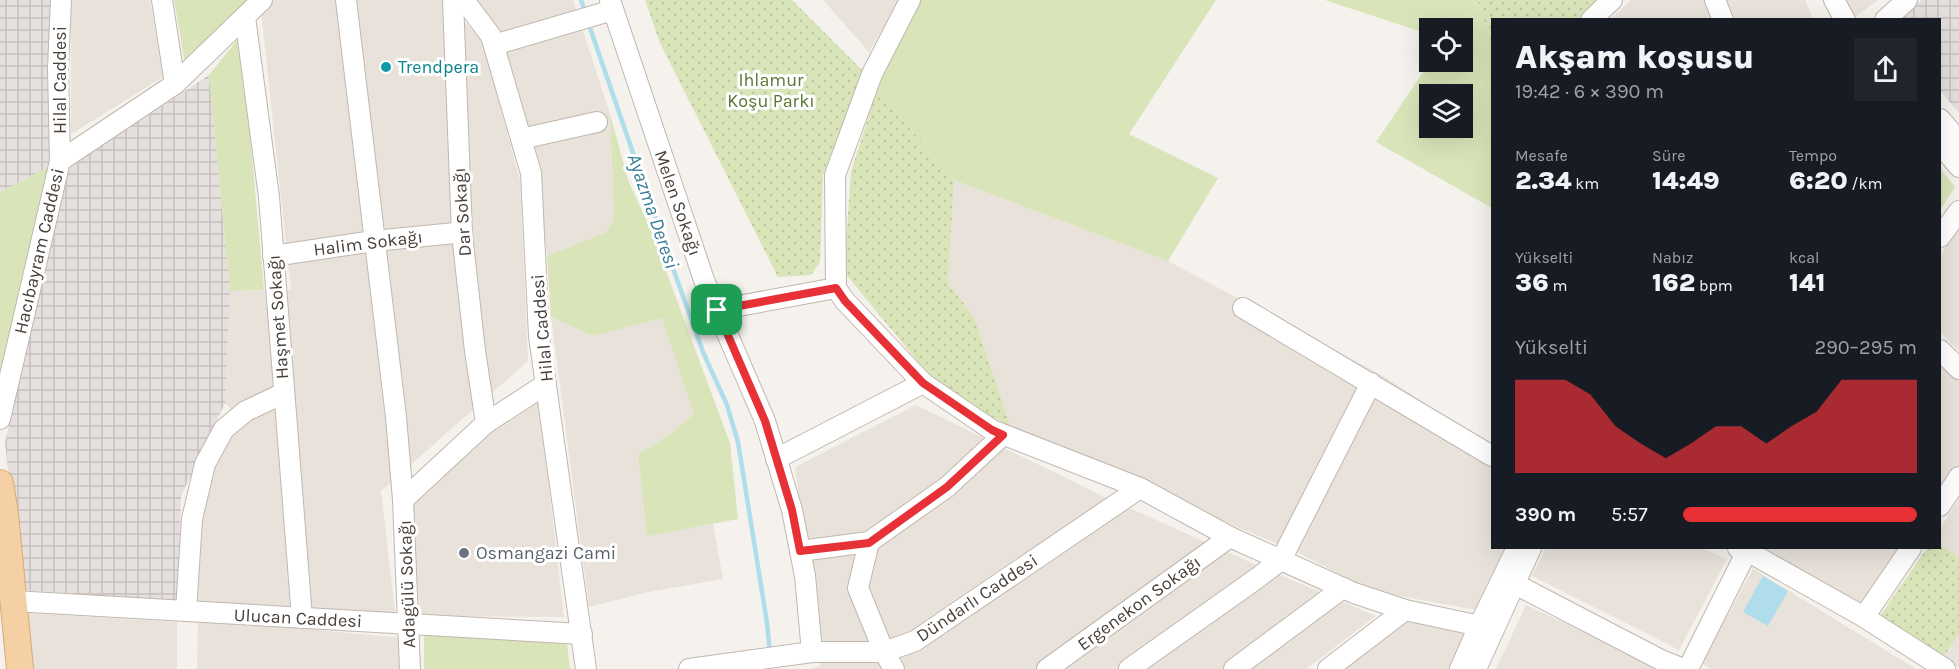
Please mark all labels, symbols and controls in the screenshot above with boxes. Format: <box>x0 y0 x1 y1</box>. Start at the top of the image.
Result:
map controls <box>1419 18 1473 138</box>
button: locate <box>1419 18 1473 72</box>
street label: Hilal Caddesi <box>49 26 71 134</box>
text: Akşam koşusu <box>1515 38 1754 76</box>
button: share <box>1854 38 1917 101</box>
place label: Trendpera <box>398 56 479 78</box>
marker: Trendpera <box>379 60 393 74</box>
park label: Ihlamur Koşu Parkı <box>727 69 815 112</box>
text: 19:42 · 6 × 390 m <box>1515 80 1664 103</box>
button: layers <box>1419 84 1473 138</box>
text: Mesafe <box>1515 146 1568 165</box>
text: Süre <box>1652 146 1685 165</box>
text: Tempo <box>1789 146 1837 165</box>
street label: Melen Sokağı <box>650 147 706 259</box>
water label: Ayazma Deresi <box>623 150 683 272</box>
text: 2.34 <box>1515 165 1572 196</box>
text: 14:49 <box>1652 165 1720 196</box>
text: 6:20 <box>1789 165 1848 196</box>
street label: Hacıbayram Caddesi <box>9 166 69 336</box>
street label: Dar Sokağı <box>448 167 476 257</box>
text: km <box>1572 174 1599 193</box>
text: /km <box>1848 174 1882 193</box>
street label: Halim Sokağı <box>312 225 424 261</box>
text: Yükselti <box>1515 248 1573 267</box>
text: Nabız <box>1652 248 1694 267</box>
text: kcal <box>1789 248 1820 267</box>
street label: Haşmet Sokağı <box>263 254 293 380</box>
text: 36 <box>1515 267 1549 298</box>
text: 162 <box>1652 267 1695 298</box>
text: 141 <box>1789 267 1825 298</box>
street label: Hilal Caddesi <box>526 273 558 383</box>
text: m <box>1549 276 1568 295</box>
text: bpm <box>1695 276 1733 295</box>
pin <box>691 284 742 335</box>
icon: arrive <box>700 293 733 326</box>
text: Yükselti <box>1515 336 1588 359</box>
text: 290–295 m <box>1815 336 1917 359</box>
text: 390 m <box>1515 503 1576 526</box>
text: 5:57 <box>1611 503 1648 526</box>
street label: Adagülü Sokağı <box>394 519 420 649</box>
place label: Osmangazi Cami <box>476 542 616 564</box>
marker: Osmangazi Cami <box>457 546 471 560</box>
street label: Dündarlı Caddesi <box>912 549 1042 647</box>
street label: Ergenekon Sokağı <box>1073 551 1205 655</box>
street label: Ulucan Caddesi <box>233 604 363 632</box>

